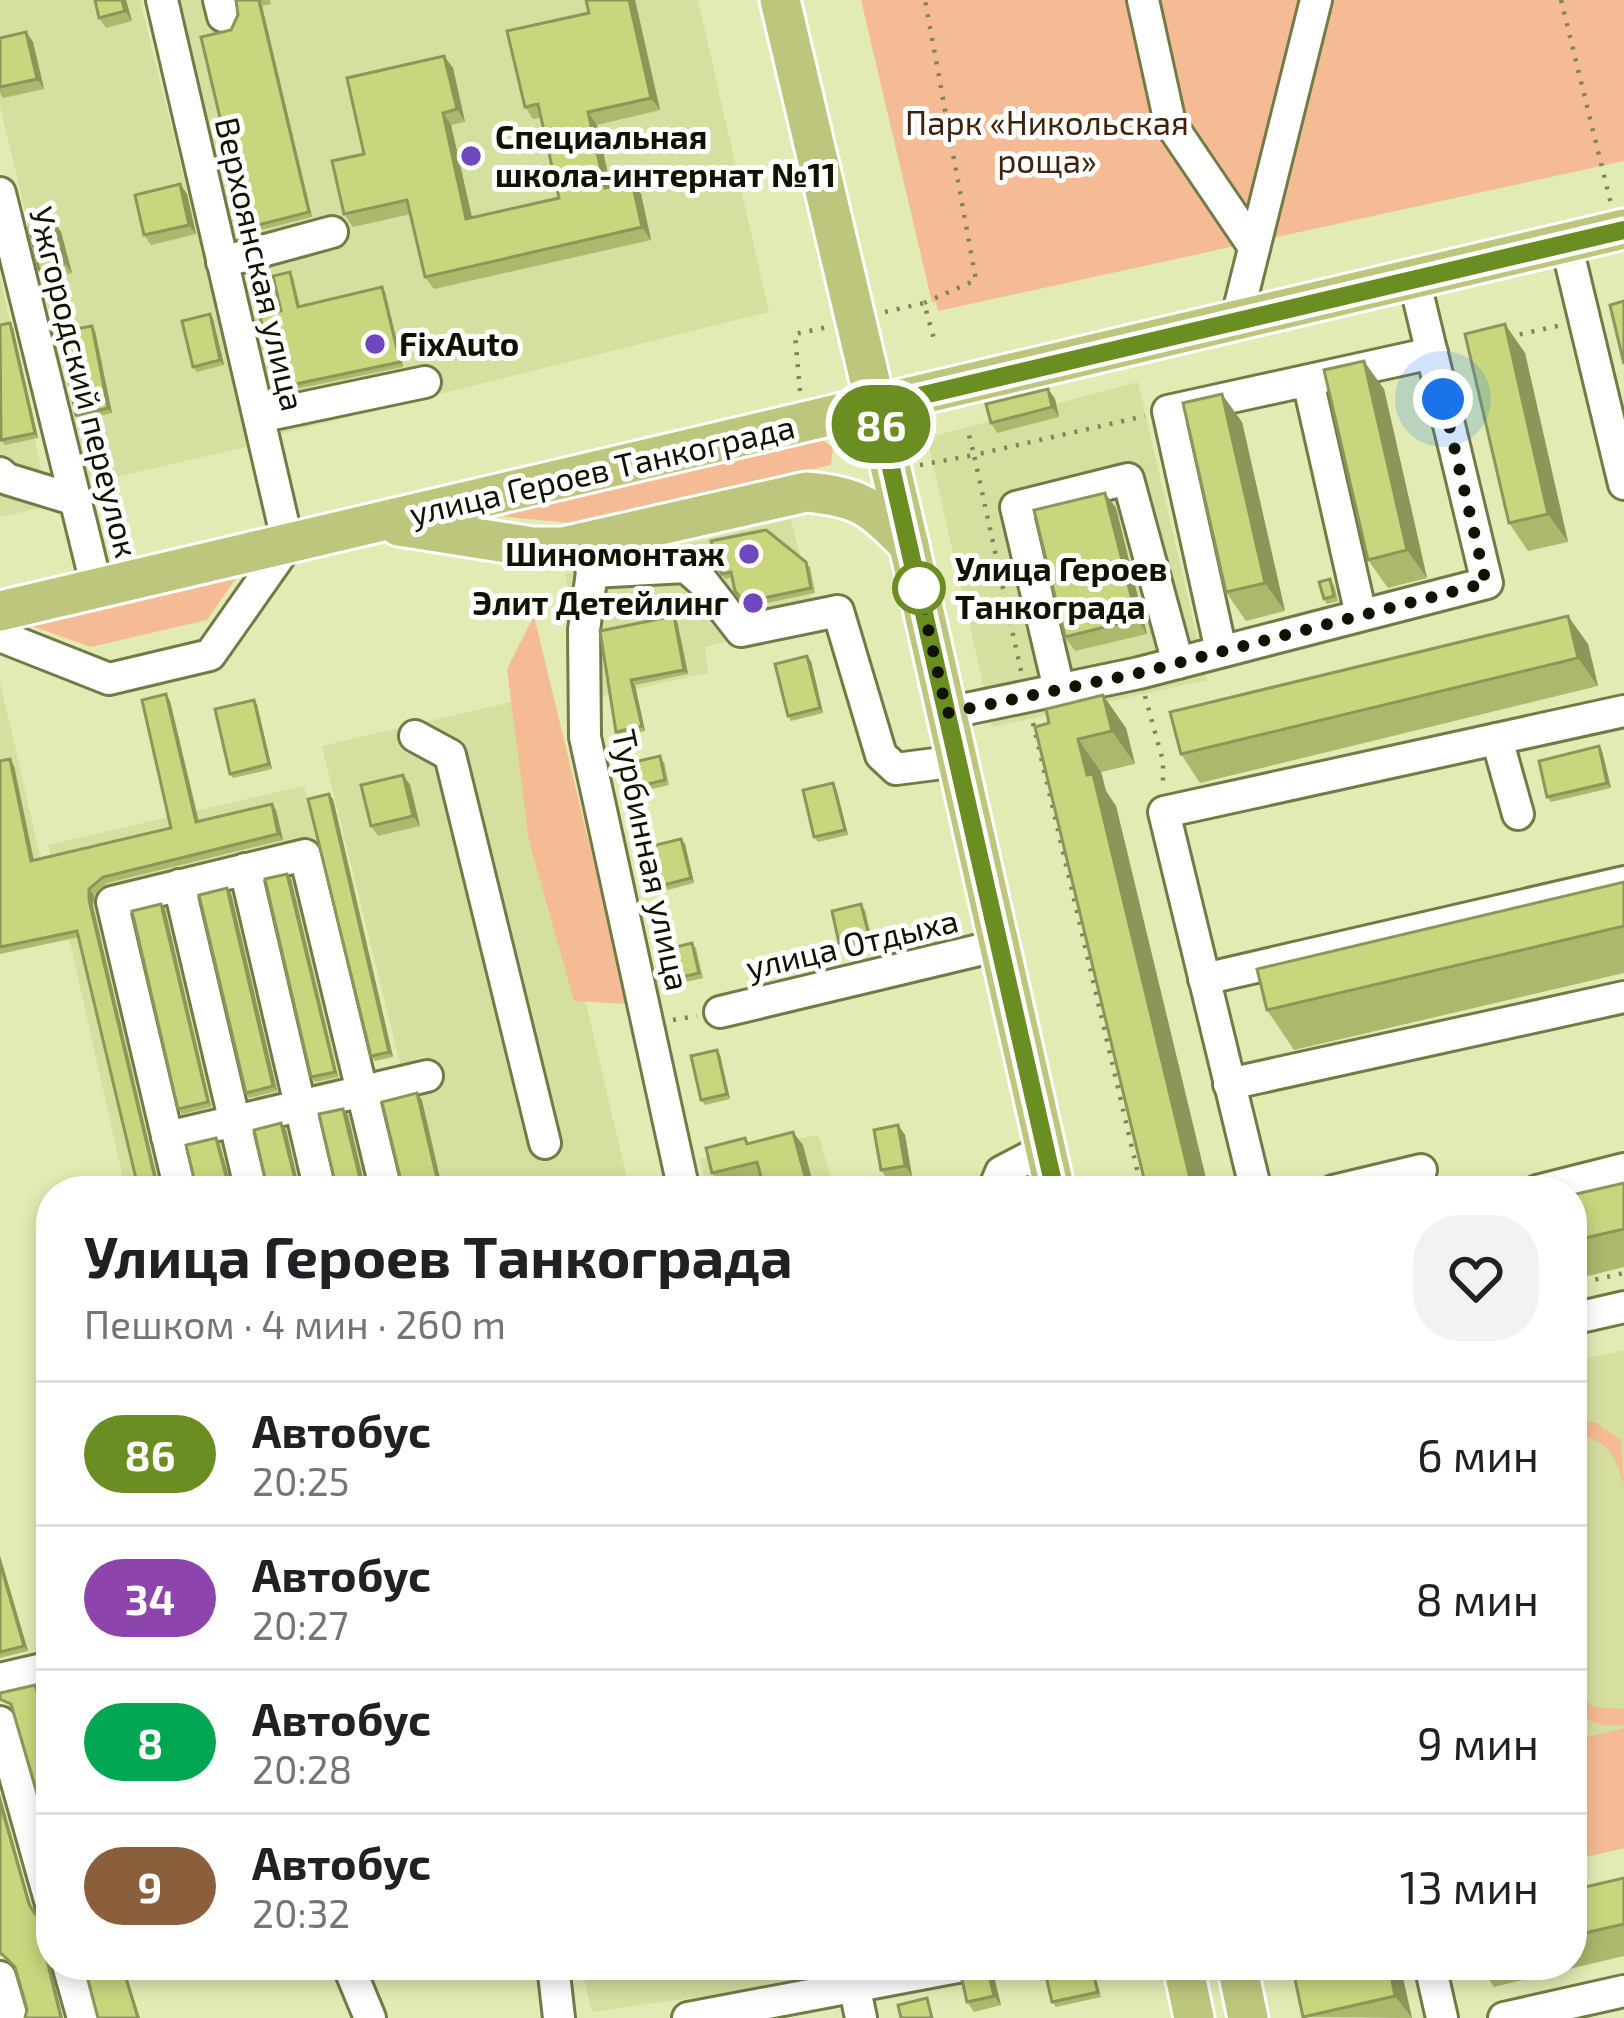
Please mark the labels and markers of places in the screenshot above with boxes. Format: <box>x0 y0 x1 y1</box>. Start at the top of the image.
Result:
place label: Специальная школа-интернат №11 <box>495 116 836 194</box>
marker: Специальная школа-интернат №11 <box>458 143 484 169</box>
place label: FixAuto <box>399 323 519 363</box>
marker: FixAuto <box>362 331 388 357</box>
place label: Шиномонтаж <box>505 533 725 573</box>
marker: Шиномонтаж <box>736 541 762 567</box>
place label: Улица Героев Танкограда <box>955 548 1167 626</box>
marker: Улица Героев Танкограда <box>894 563 944 613</box>
place label: Элит Детейлинг <box>473 582 729 622</box>
marker: Элит Детейлинг <box>740 590 766 616</box>

